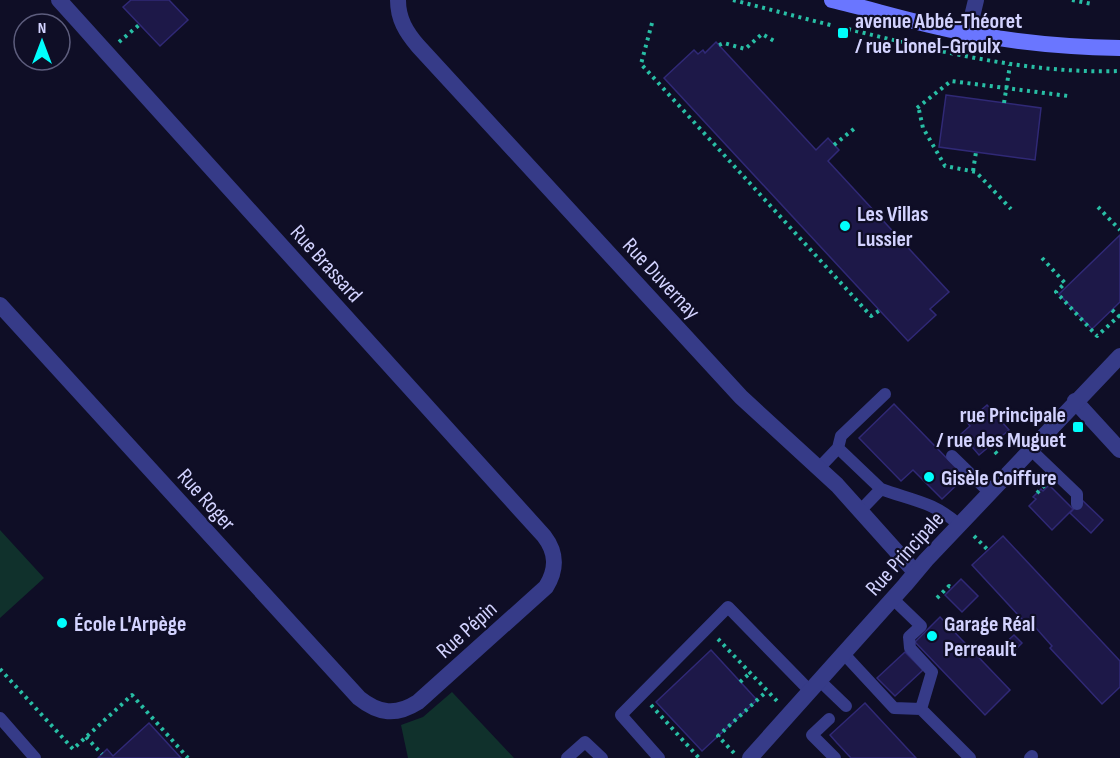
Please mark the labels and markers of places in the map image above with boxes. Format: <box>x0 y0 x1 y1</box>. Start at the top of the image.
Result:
place label: avenue Abbé-Théoret / rue Lionel-Groulx <box>855 8 1022 60</box>
marker: avenue Abbé-Théoret / rue Lionel-Groulx <box>836 26 850 40</box>
place label: Les Villas Lussier <box>857 201 928 253</box>
marker: Les Villas Lussier <box>838 219 852 233</box>
place label: rue Principale / rue des Muguet <box>936 402 1066 454</box>
marker: rue Principale / rue des Muguet <box>1071 420 1085 434</box>
place label: Gisèle Coiffure <box>941 465 1057 492</box>
marker: Gisèle Coiffure <box>922 470 936 484</box>
place label: École L'Arpège <box>74 611 186 638</box>
place label: Garage Réal Perreault <box>944 611 1035 663</box>
marker: École L'Arpège <box>55 616 69 630</box>
marker: Garage Réal Perreault <box>925 629 939 643</box>

